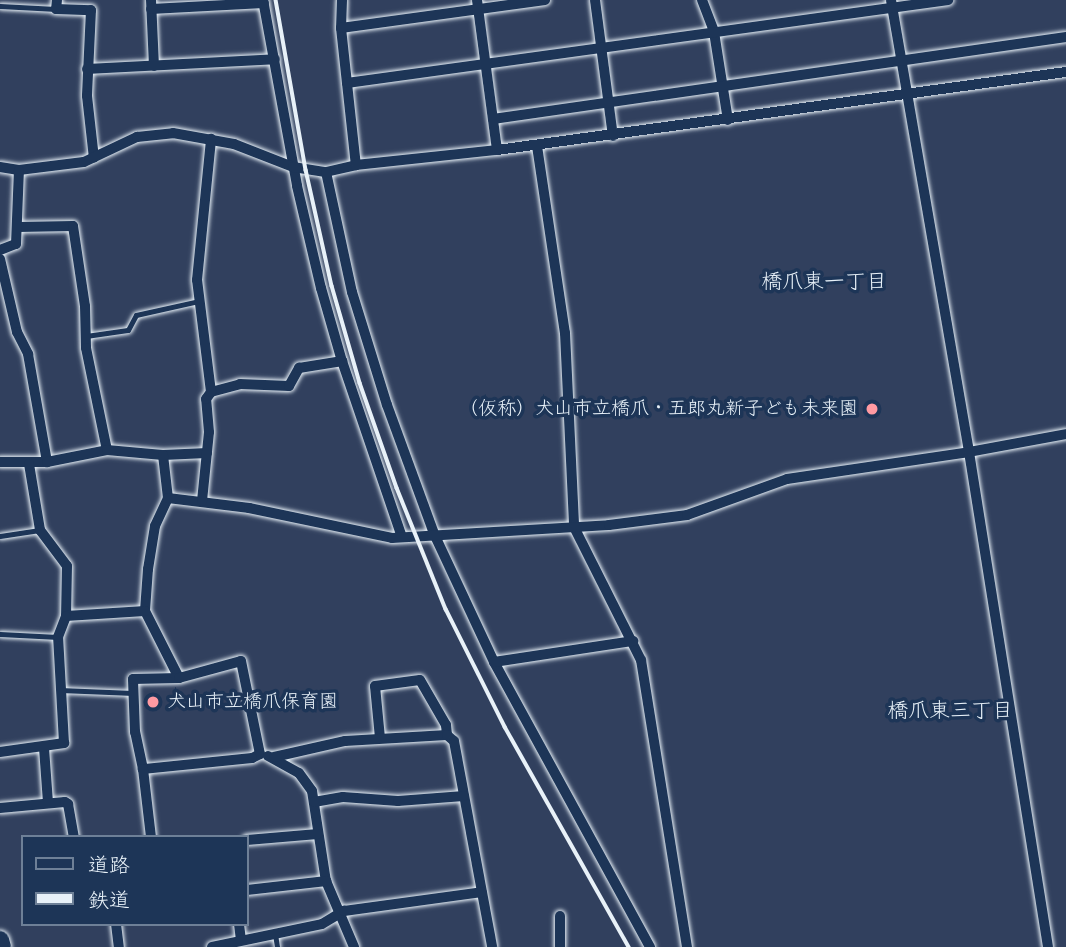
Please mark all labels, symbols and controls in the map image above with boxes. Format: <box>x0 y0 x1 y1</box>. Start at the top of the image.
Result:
district label: 橋爪東一丁目 <box>761 269 887 295</box>
place label: （仮称）犬山市立橋爪・五郎丸新子ども未来園 <box>459 398 858 420</box>
marker: （仮称）犬山市立橋爪・五郎丸新子ども未来園 <box>864 401 880 417</box>
place label: 犬山市立橋爪保育園 <box>167 691 338 713</box>
marker: 犬山市立橋爪保育園 <box>145 694 161 710</box>
district label: 橋爪東三丁目 <box>887 698 1013 724</box>
legend <box>21 835 248 926</box>
text: 道路 <box>88 852 130 879</box>
text: 鉄道 <box>88 887 130 914</box>

